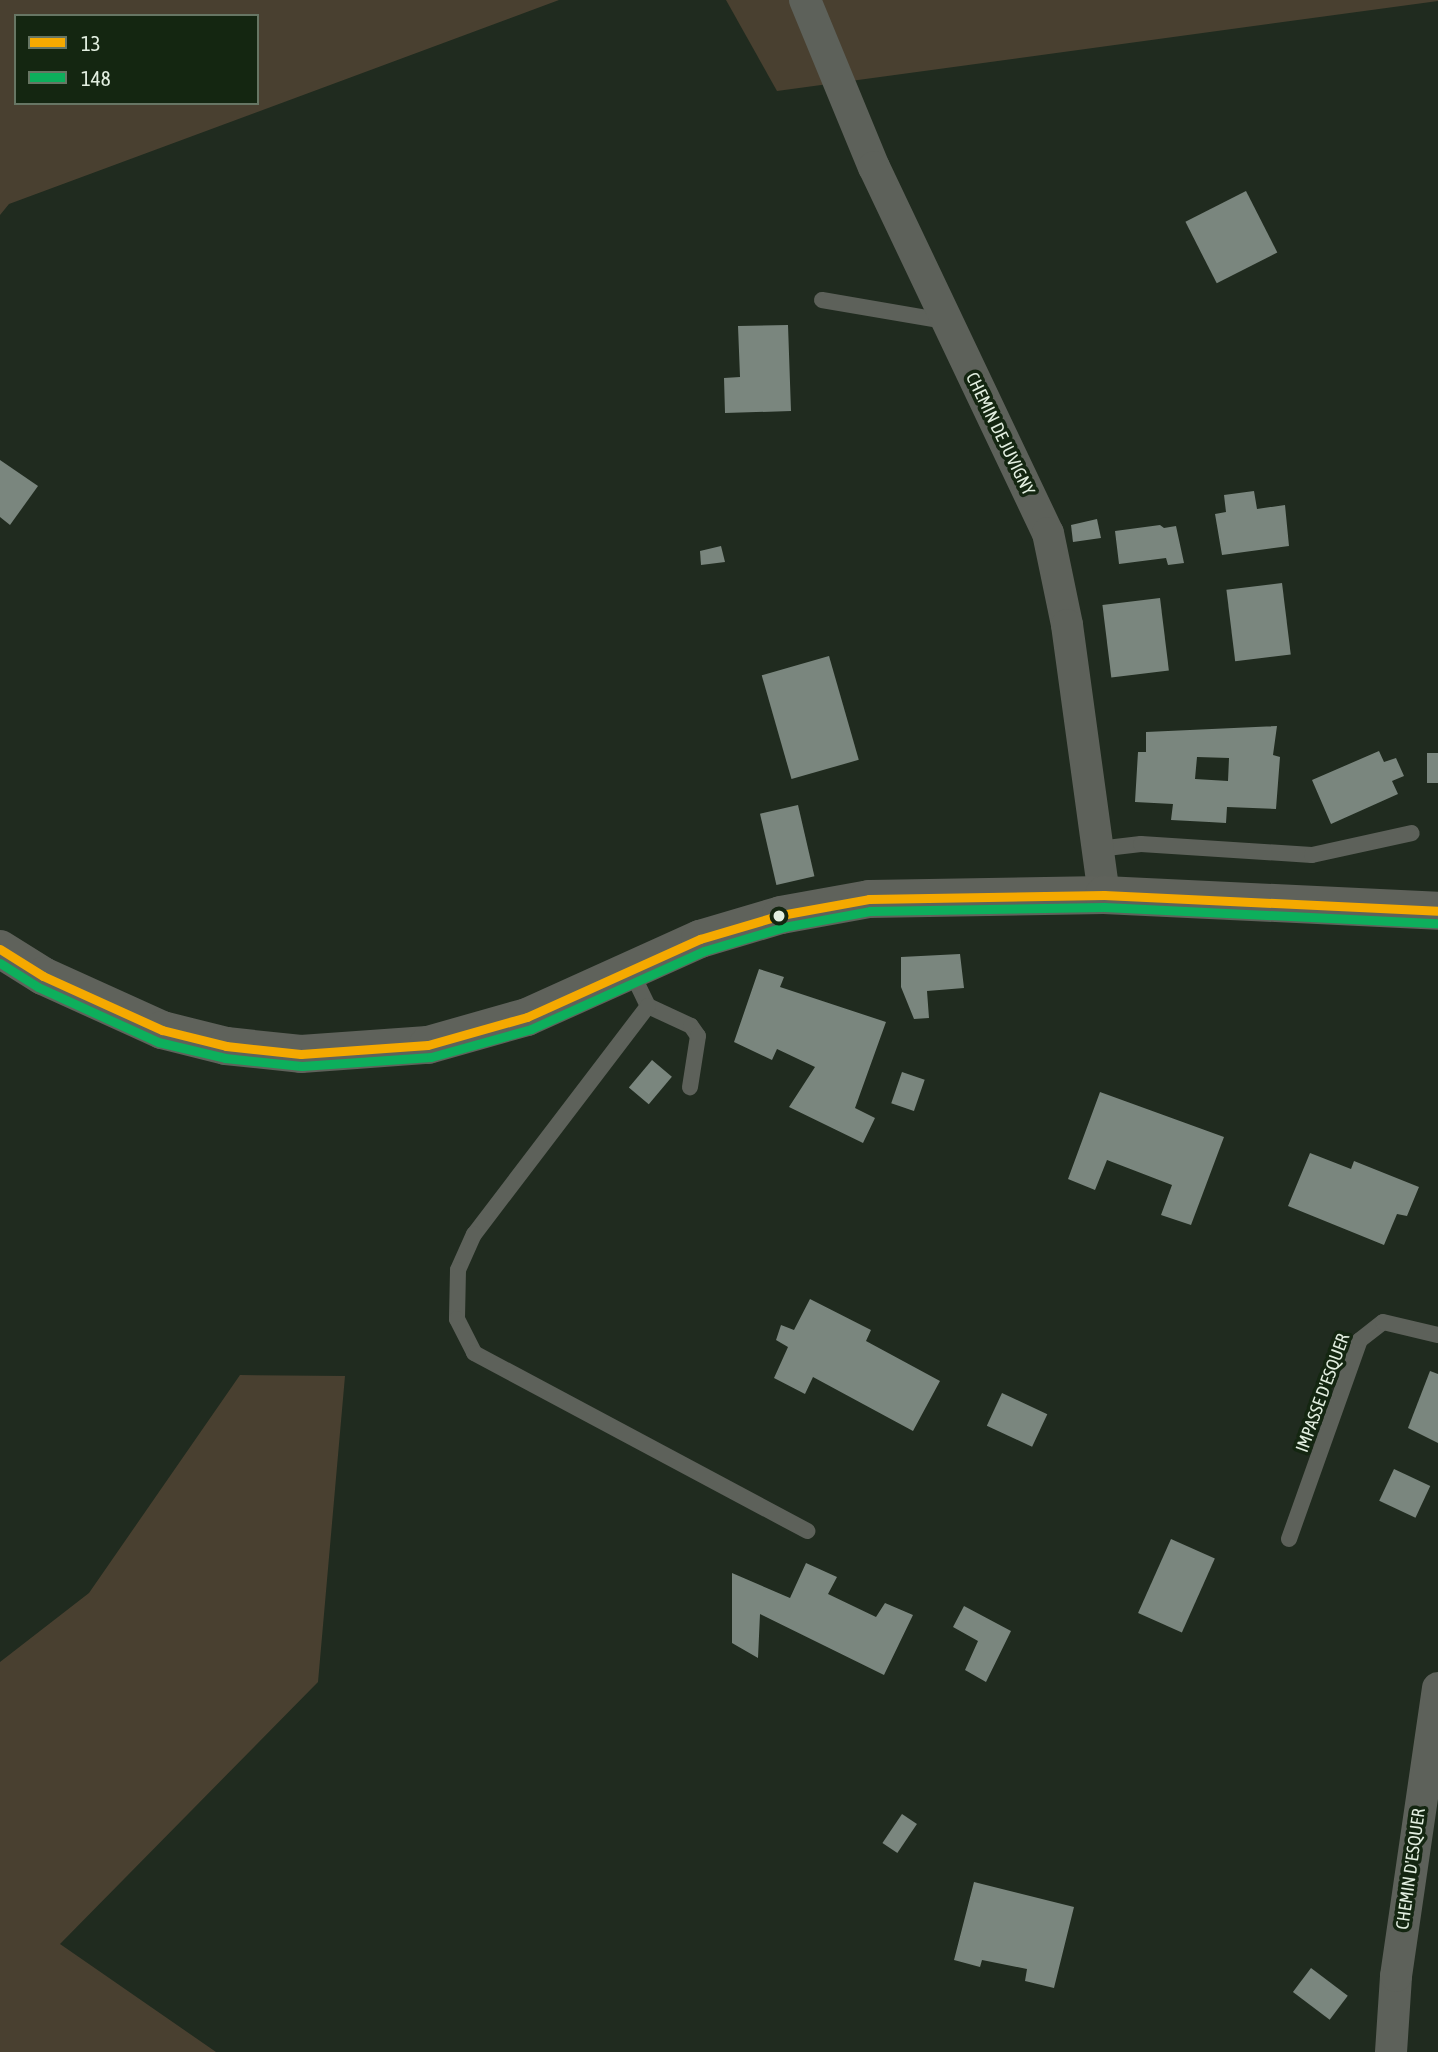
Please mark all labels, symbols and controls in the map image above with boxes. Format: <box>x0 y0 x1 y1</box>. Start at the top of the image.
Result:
legend <box>14 14 259 105</box>
text: 13 <box>81 31 101 55</box>
text: 148 <box>81 66 111 90</box>
street label: CHEMIN DE JUVIGNY <box>961 369 1039 499</box>
unlabelled marker <box>772 909 786 923</box>
street label: IMPASSE D'ESQUER <box>1291 1331 1355 1455</box>
street label: CHEMIN D'ESQUER <box>1392 1807 1430 1931</box>

